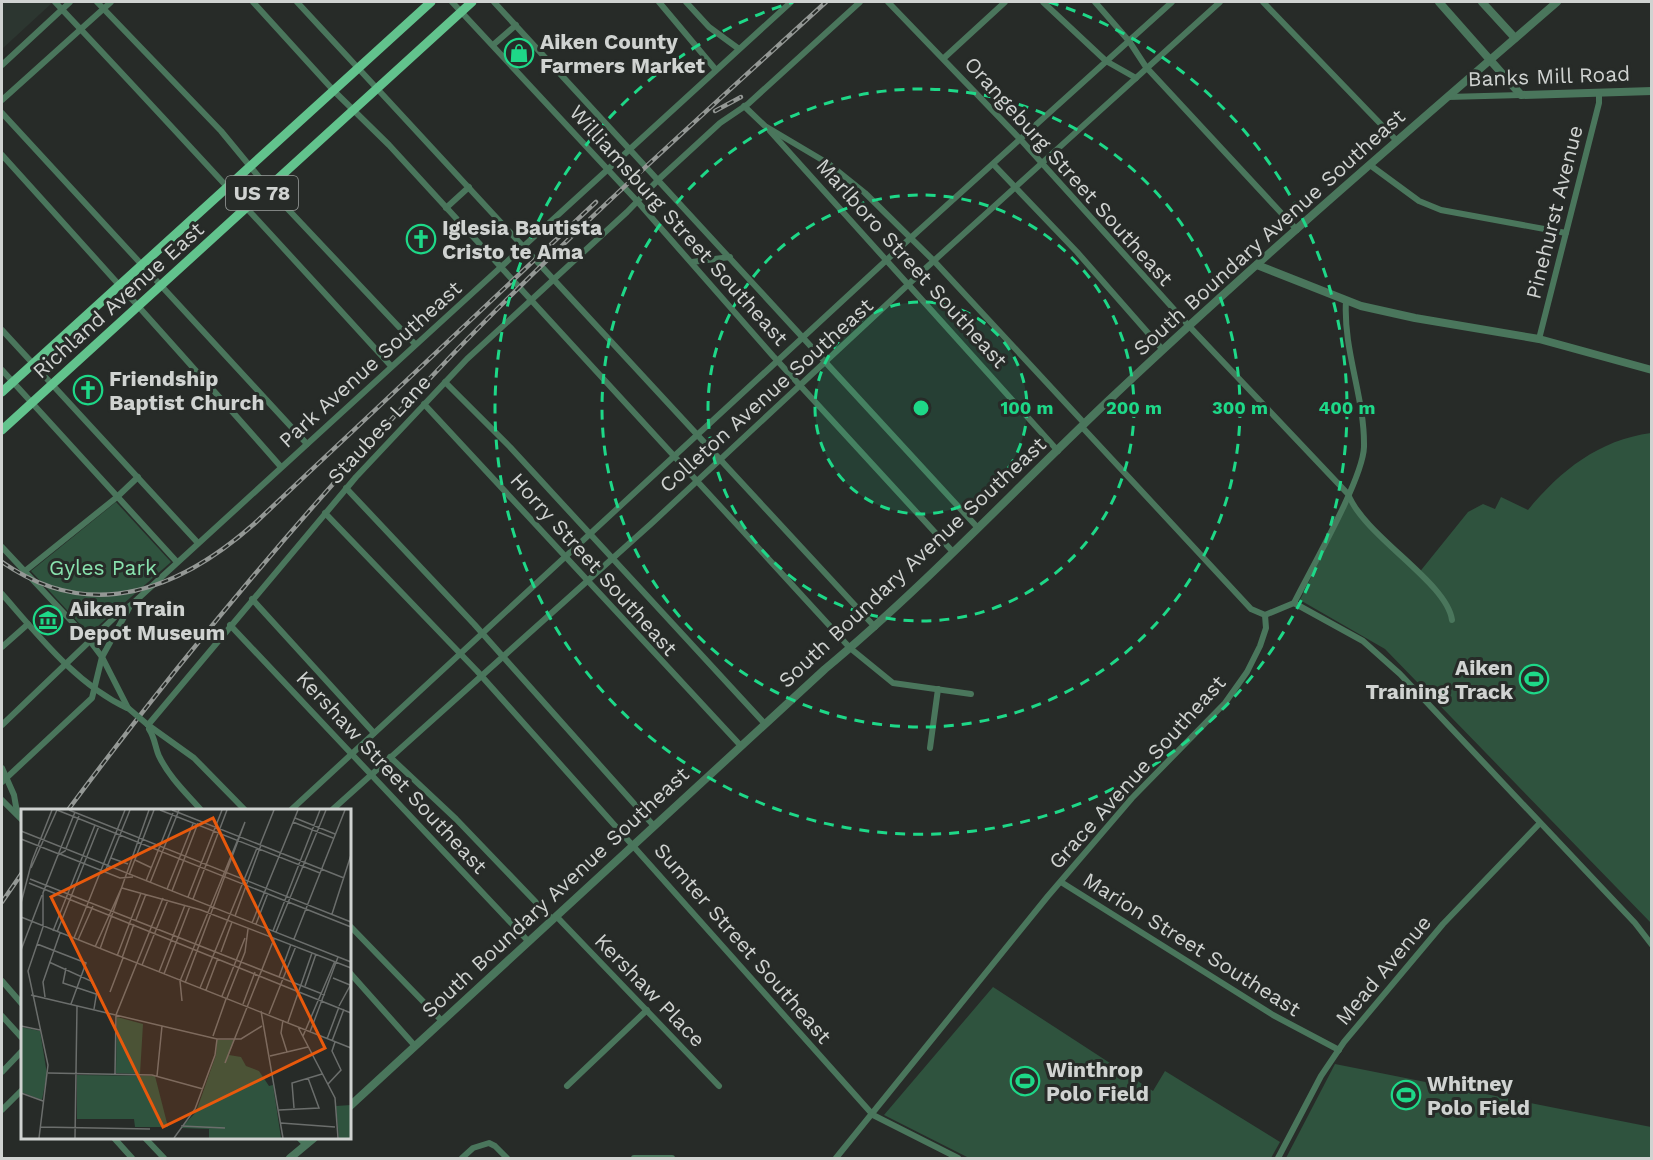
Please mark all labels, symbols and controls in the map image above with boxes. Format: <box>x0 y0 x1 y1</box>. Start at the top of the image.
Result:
place label: Aiken County Farmers Market <box>540 29 705 78</box>
shop icon: Aiken County Farmers Market <box>503 37 535 69</box>
street label: Orangeburg Street Southeast <box>959 51 1179 291</box>
street label: Banks Mill Road <box>1467 61 1631 91</box>
street label: Williamsburg Street Southeast <box>564 100 794 350</box>
street label: South Boundary Avenue Southeast <box>1128 103 1410 361</box>
street label: Pinehurst Avenue <box>1520 123 1588 301</box>
street label: Marlboro Street Southeast <box>811 153 1013 373</box>
road number: US 78 <box>226 176 298 210</box>
place label: Iglesia Bautista Cristo te Ama <box>442 215 603 264</box>
street label: Richland Avenue East <box>27 216 209 383</box>
church icon: Iglesia Bautista Cristo te Ama <box>405 223 437 255</box>
street label: Park Avenue Southeast <box>274 275 467 453</box>
street label: Colleton Avenue Southeast <box>654 292 878 497</box>
place label: Friendship Baptist Church <box>109 366 264 415</box>
street label: Staubes Lane <box>322 369 436 489</box>
church icon: Friendship Baptist Church <box>72 374 104 406</box>
text: 100 m <box>1000 397 1054 418</box>
text: 200 m <box>1106 397 1162 418</box>
text: 300 m <box>1212 397 1268 418</box>
text: 400 m <box>1319 397 1375 418</box>
centre of rings <box>911 398 931 418</box>
street label: South Boundary Avenue Southeast <box>773 431 1051 693</box>
street label: Horry Street Southeast <box>505 467 683 661</box>
park label: Gyles Park <box>49 555 157 580</box>
place label: Aiken Train Depot Museum <box>69 596 225 645</box>
museum icon: Aiken Train Depot Museum <box>32 604 64 636</box>
place label: Aiken Training Track <box>1366 655 1514 704</box>
sports icon: Aiken Training Track <box>1518 663 1550 695</box>
street label: Kershaw Street Southeast <box>291 665 493 879</box>
street label: Grace Avenue Southeast <box>1044 670 1231 874</box>
street label: South Boundary Avenue Southeast <box>416 761 694 1023</box>
inset map <box>21 809 351 1139</box>
street label: Sumter Street Southeast <box>649 838 837 1048</box>
street label: Marion Street Southeast <box>1079 867 1306 1021</box>
street label: Mead Avenue <box>1330 910 1436 1030</box>
street label: Kershaw Place <box>590 928 710 1052</box>
place label: Winthrop Polo Field <box>1046 1057 1149 1106</box>
sports icon: Winthrop Polo Field <box>1009 1065 1041 1097</box>
place label: Whitney Polo Field <box>1427 1071 1530 1120</box>
sports icon: Whitney Polo Field <box>1390 1079 1422 1111</box>

